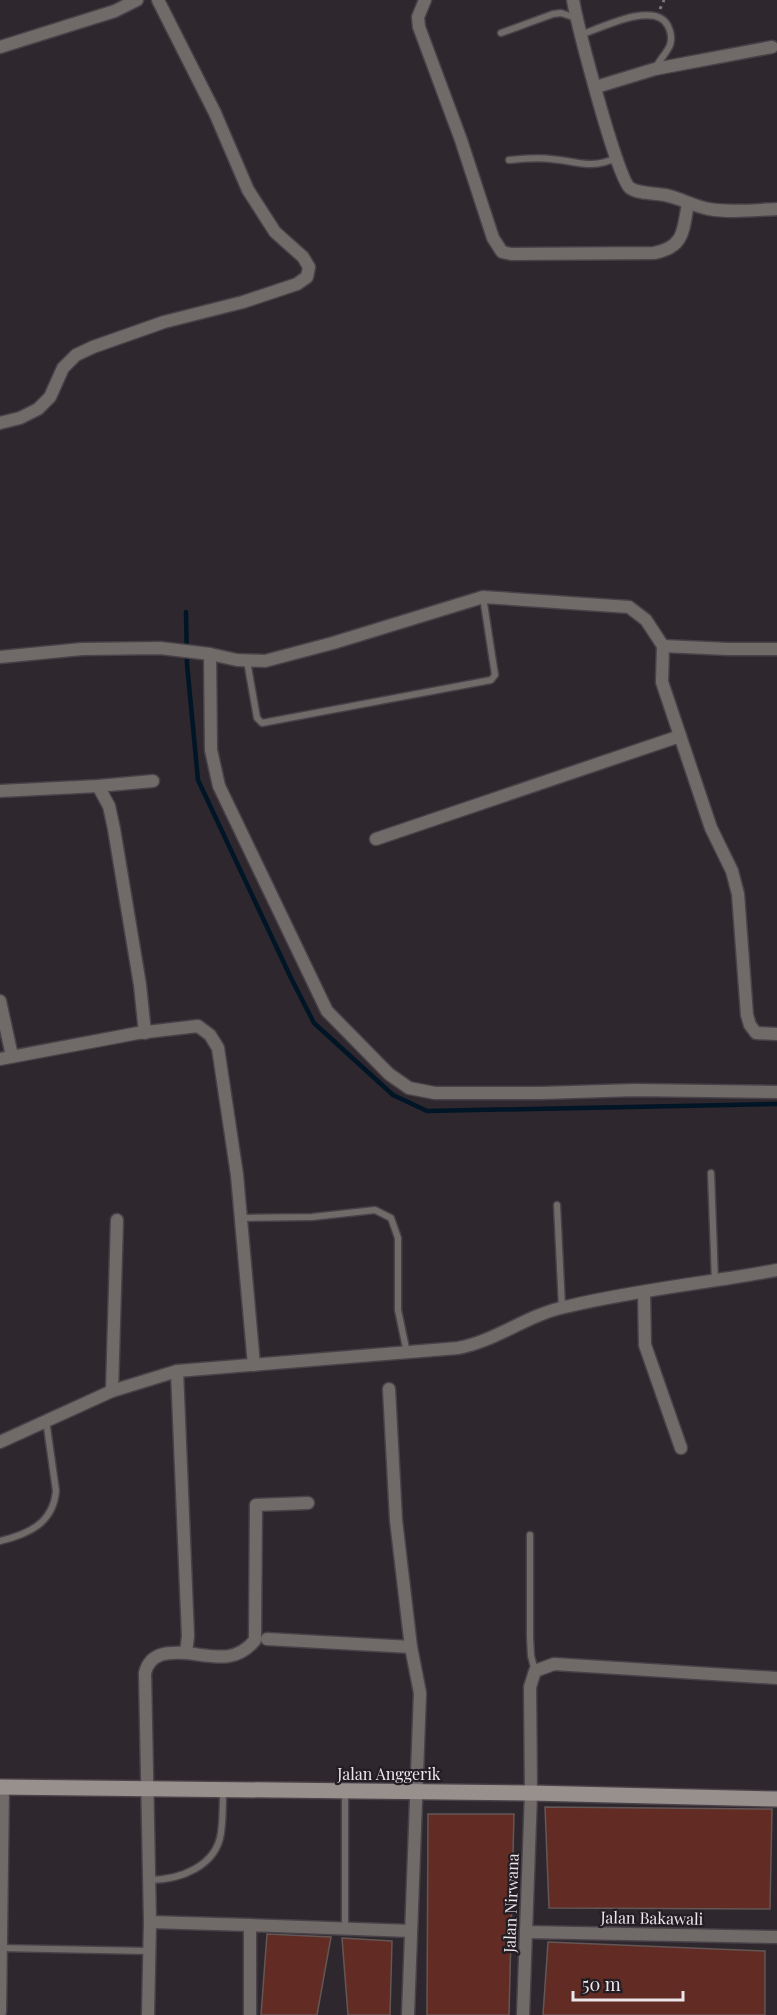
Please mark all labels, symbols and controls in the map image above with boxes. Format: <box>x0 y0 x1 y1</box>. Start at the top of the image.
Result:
street label: Jalan Anggerik <box>336 1763 441 1784</box>
street label: Jalan Nirwana <box>498 1853 523 1954</box>
street label: Jalan Bakawali <box>599 1906 704 1929</box>
scale bar <box>573 1964 682 2002</box>
text: 50 m <box>582 1972 621 1996</box>

